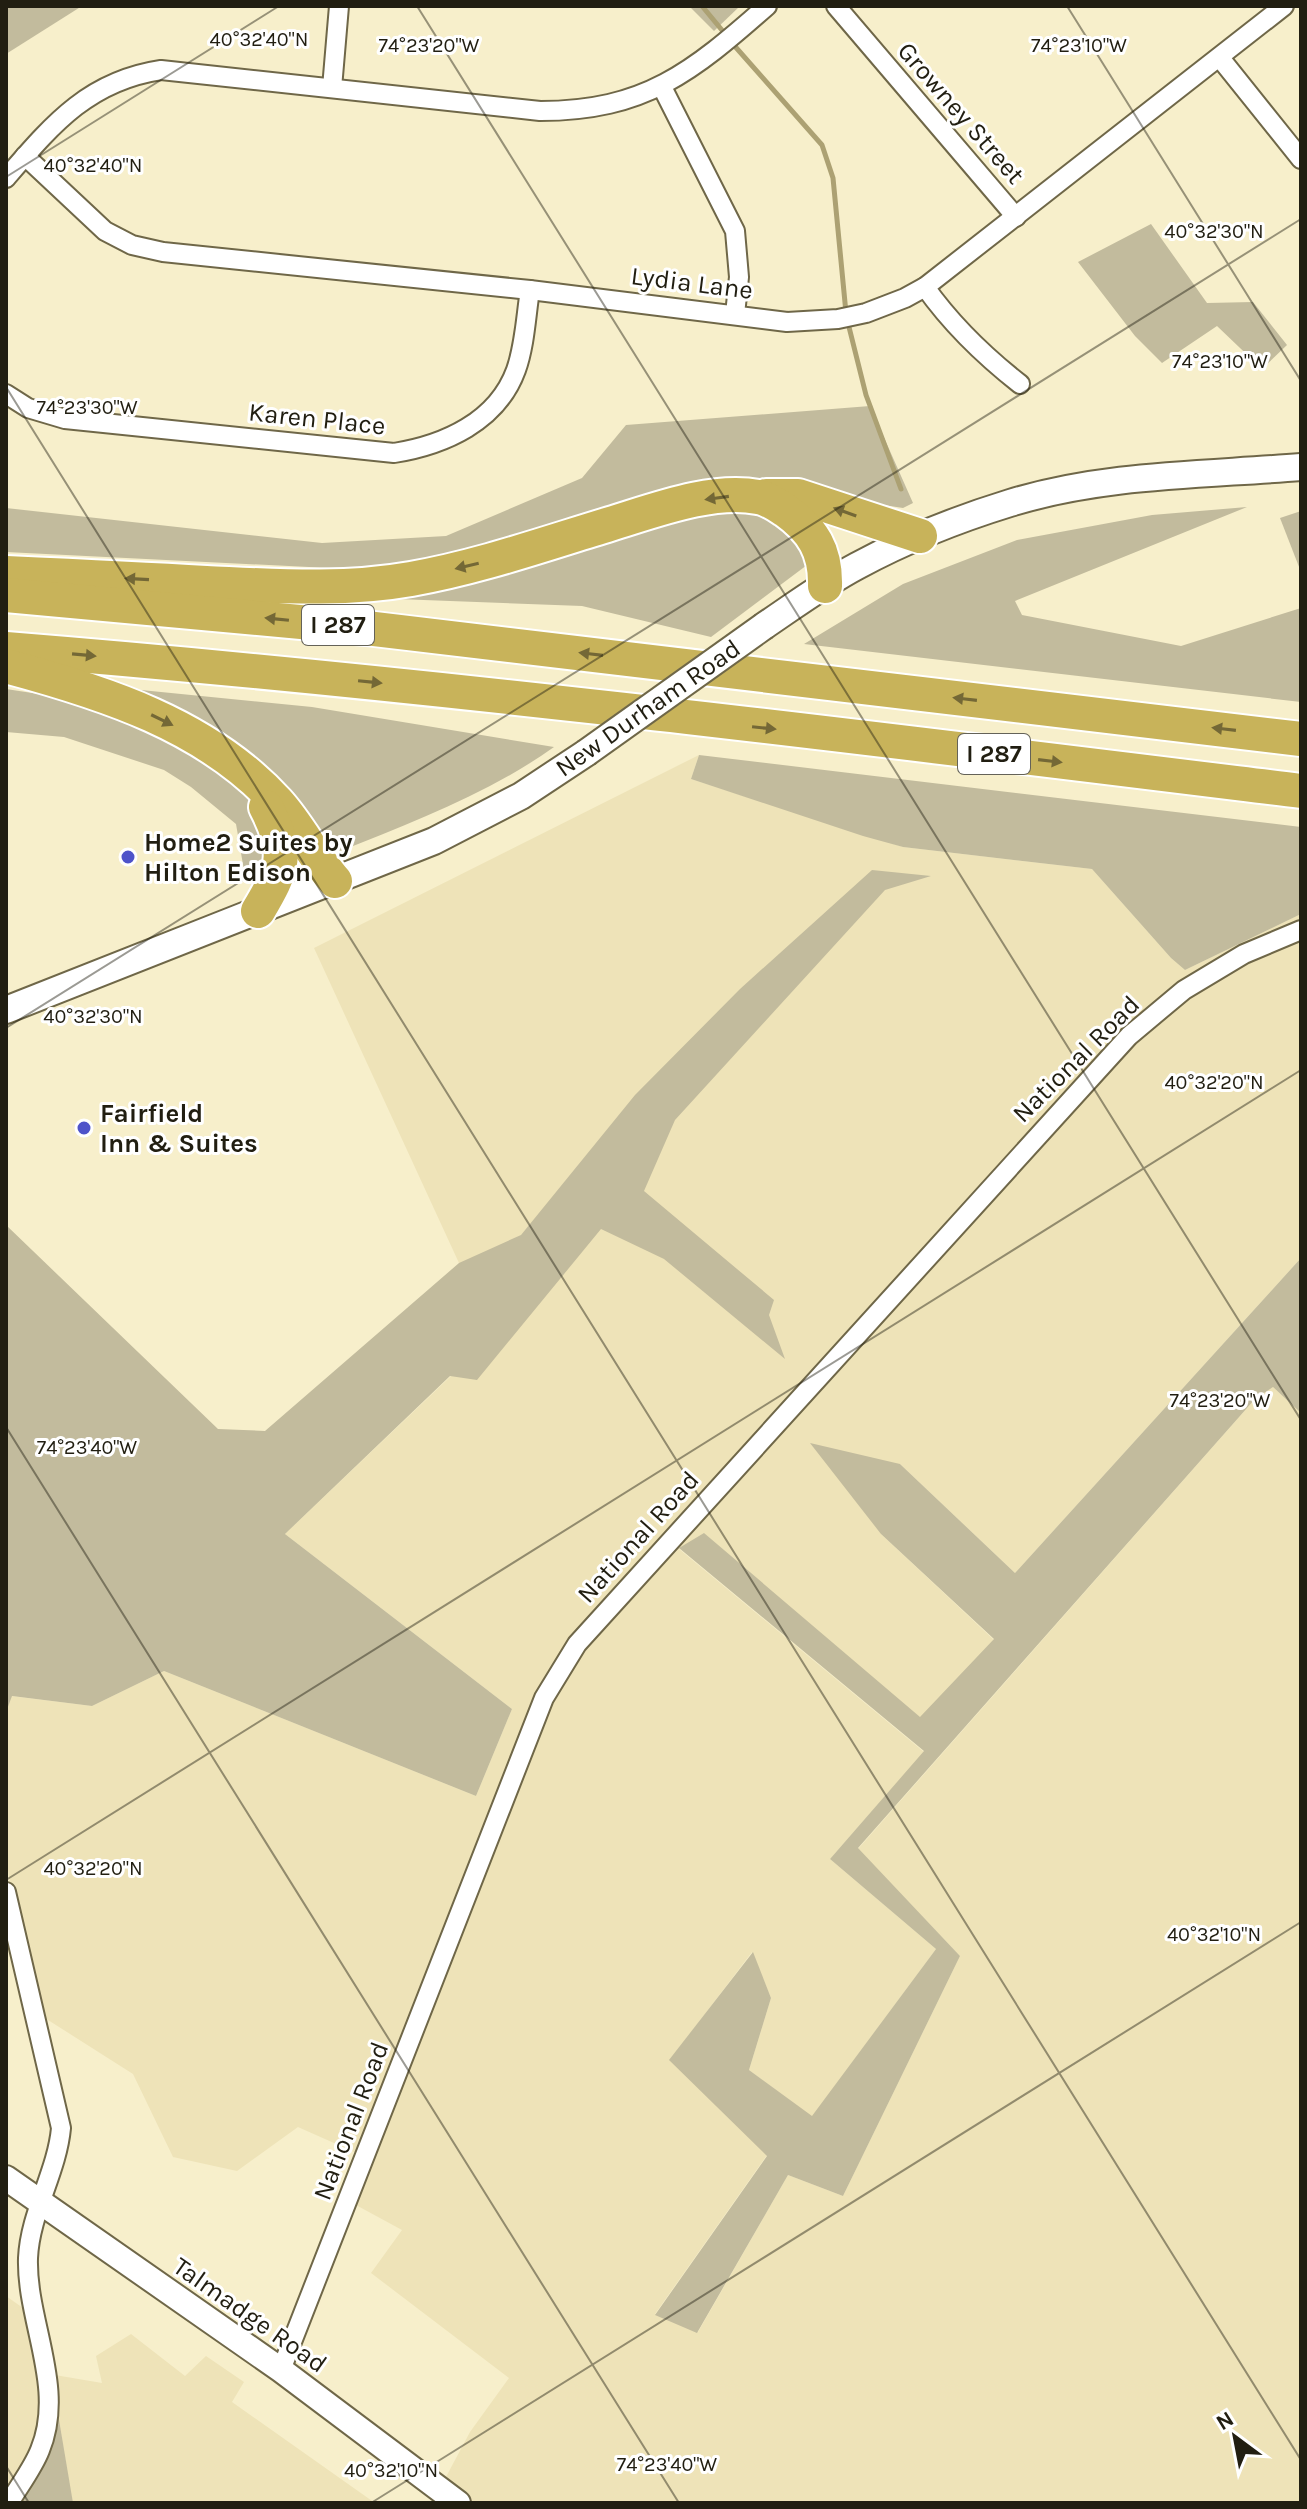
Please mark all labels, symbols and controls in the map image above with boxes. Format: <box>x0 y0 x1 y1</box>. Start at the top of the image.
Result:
text: 40°32'40"N <box>210 28 308 51</box>
text: 74°23'20"W <box>379 34 480 57</box>
text: 74°23'10"W <box>1031 34 1127 57</box>
street label: Growney Street <box>891 36 1031 190</box>
text: 40°32'40"N <box>44 154 142 177</box>
text: 40°32'30"N <box>1164 220 1264 243</box>
street label: Lydia Lane <box>629 260 755 306</box>
text: 74°23'10"W <box>1172 350 1268 373</box>
text: 74°23'30"W <box>36 396 138 419</box>
street label: Karen Place <box>247 396 387 442</box>
one-way arrow <box>704 491 729 504</box>
one-way arrow <box>833 505 857 518</box>
one-way arrow <box>454 560 479 573</box>
one-way arrow <box>124 573 149 586</box>
road number: I 287 <box>302 605 374 645</box>
one-way arrow <box>264 612 289 625</box>
street label: New Durham Road <box>549 633 747 783</box>
one-way arrow <box>578 648 603 661</box>
one-way arrow <box>72 649 97 662</box>
one-way arrow <box>358 675 383 688</box>
one-way arrow <box>952 692 977 705</box>
one-way arrow <box>151 713 174 727</box>
one-way arrow <box>752 721 777 734</box>
one-way arrow <box>1211 723 1236 736</box>
road number: I 287 <box>958 734 1030 774</box>
one-way arrow <box>1038 754 1063 767</box>
place label: Home2 Suites by Hilton Edison <box>144 827 353 888</box>
marker: Home2 Suites by Hilton Edison <box>119 848 137 866</box>
street label: National Road <box>1006 989 1146 1129</box>
text: 40°32'30"N <box>43 1005 143 1028</box>
text: 40°32'20"N <box>1164 1071 1264 1094</box>
place label: Fairfield Inn & Suites <box>100 1098 258 1159</box>
marker: Fairfield Inn & Suites <box>75 1119 93 1137</box>
text: 74°23'20"W <box>1170 1389 1271 1412</box>
text: 74°23'40"W <box>37 1436 137 1459</box>
street label: National Road <box>571 1465 705 1609</box>
text: 40°32'20"N <box>43 1857 143 1880</box>
text: 40°32'10"N <box>1167 1923 1261 1946</box>
street label: National Road <box>307 2037 395 2205</box>
street label: Talmadge Road <box>167 2251 333 2379</box>
north arrow <box>1195 2397 1275 2477</box>
text: N <box>1211 2406 1239 2436</box>
text: 74°23'40"W <box>617 2453 717 2476</box>
text: 40°32'10"N <box>344 2459 438 2482</box>

